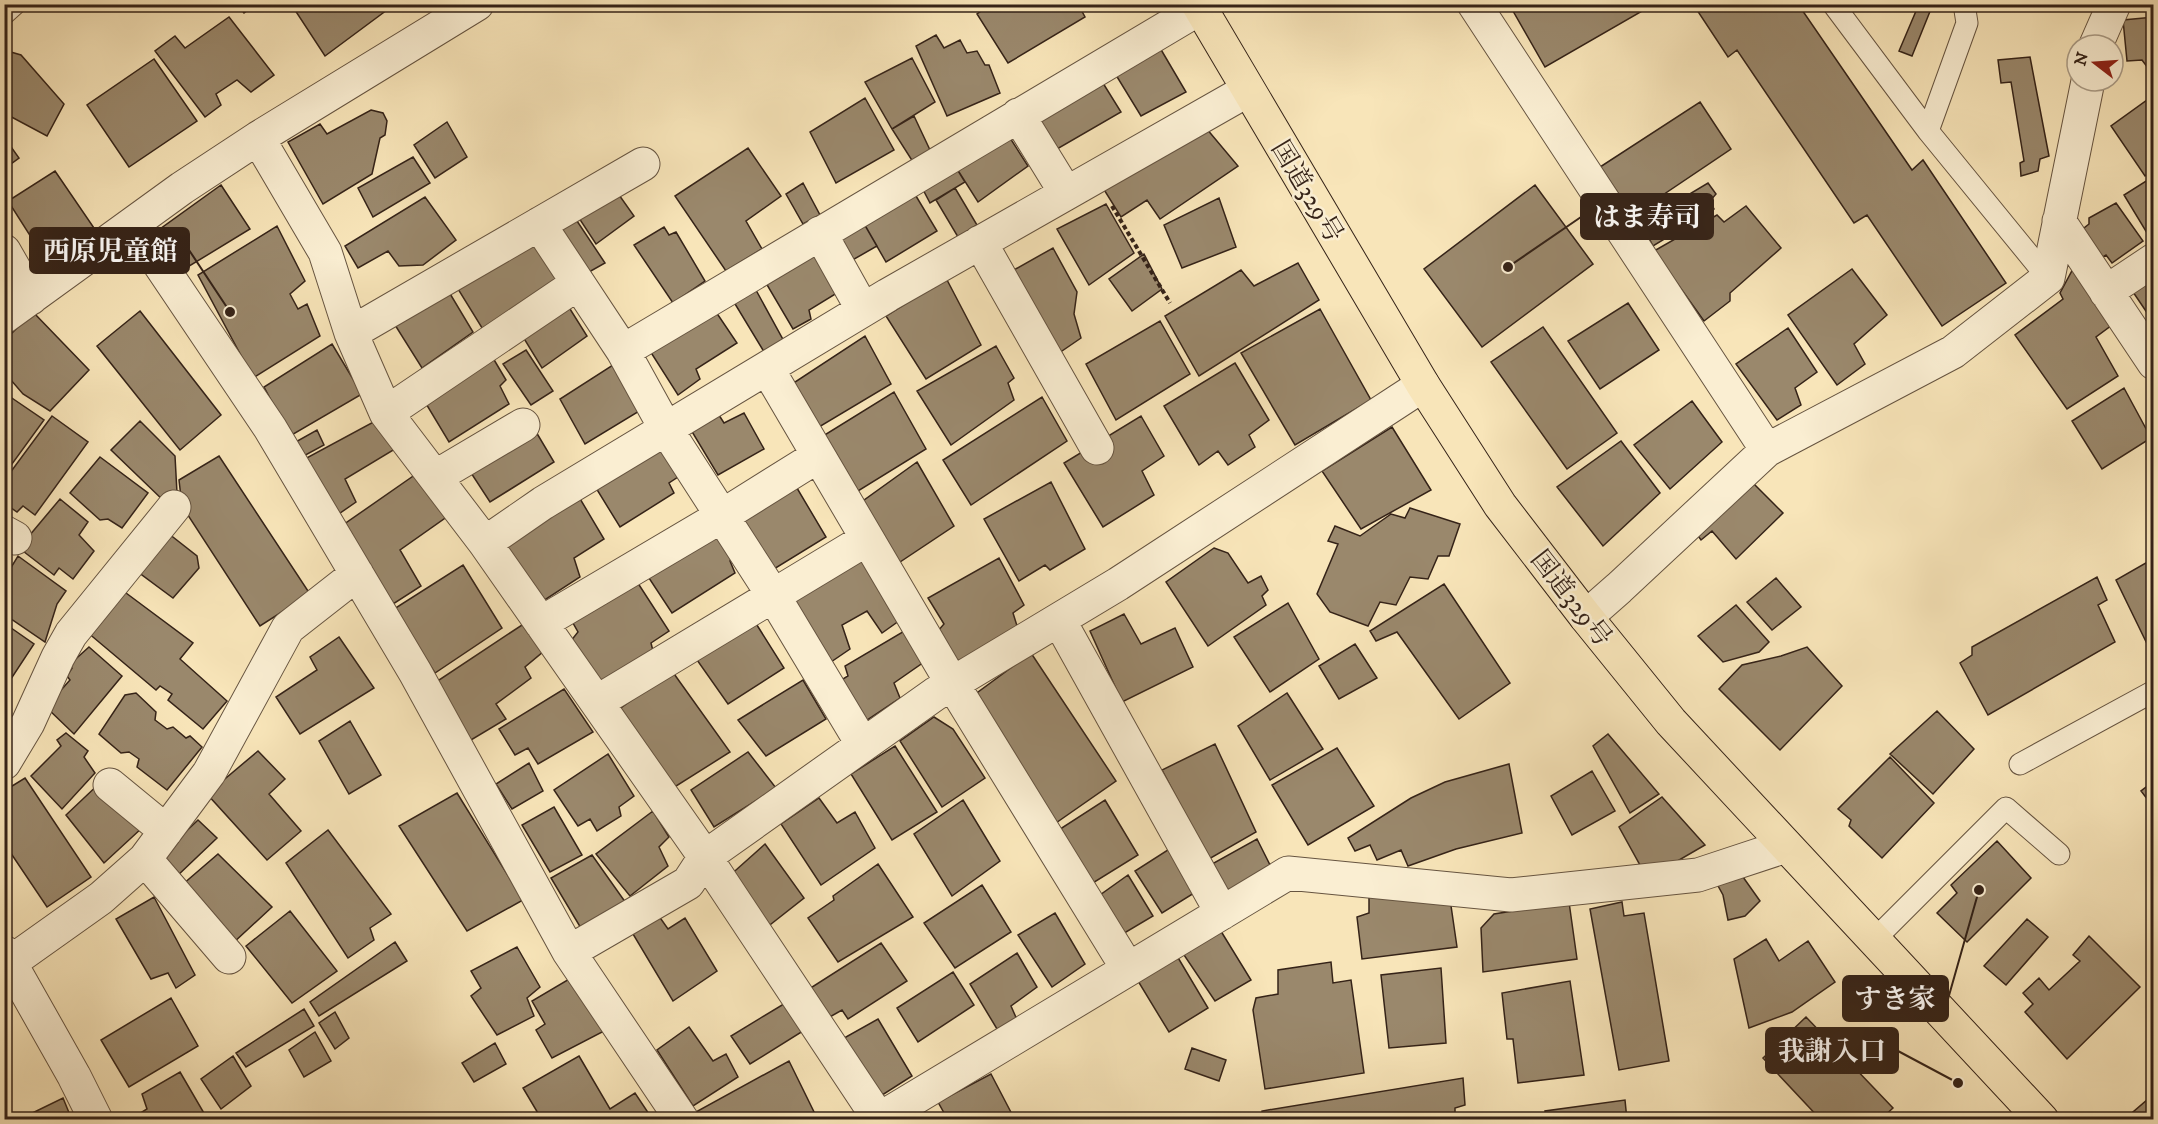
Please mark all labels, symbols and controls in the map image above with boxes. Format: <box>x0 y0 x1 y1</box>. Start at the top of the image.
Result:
north arrow <box>2065 33 2125 93</box>
text: N <box>2070 50 2093 68</box>
street label: 国道329号 <box>1263 135 1350 249</box>
callout: はま寿司 <box>1581 194 1713 239</box>
text: はま寿司 <box>1593 201 1701 235</box>
callout: 西原児童館 <box>30 228 189 273</box>
text: 西原児童館 <box>43 235 178 269</box>
street label: 国道329号 <box>1523 544 1619 654</box>
callout: すき家 <box>1843 976 1948 1021</box>
text: すき家 <box>1855 983 1936 1017</box>
callout: 我謝入口 <box>1766 1028 1898 1073</box>
text: 我謝入口 <box>1778 1035 1886 1069</box>

